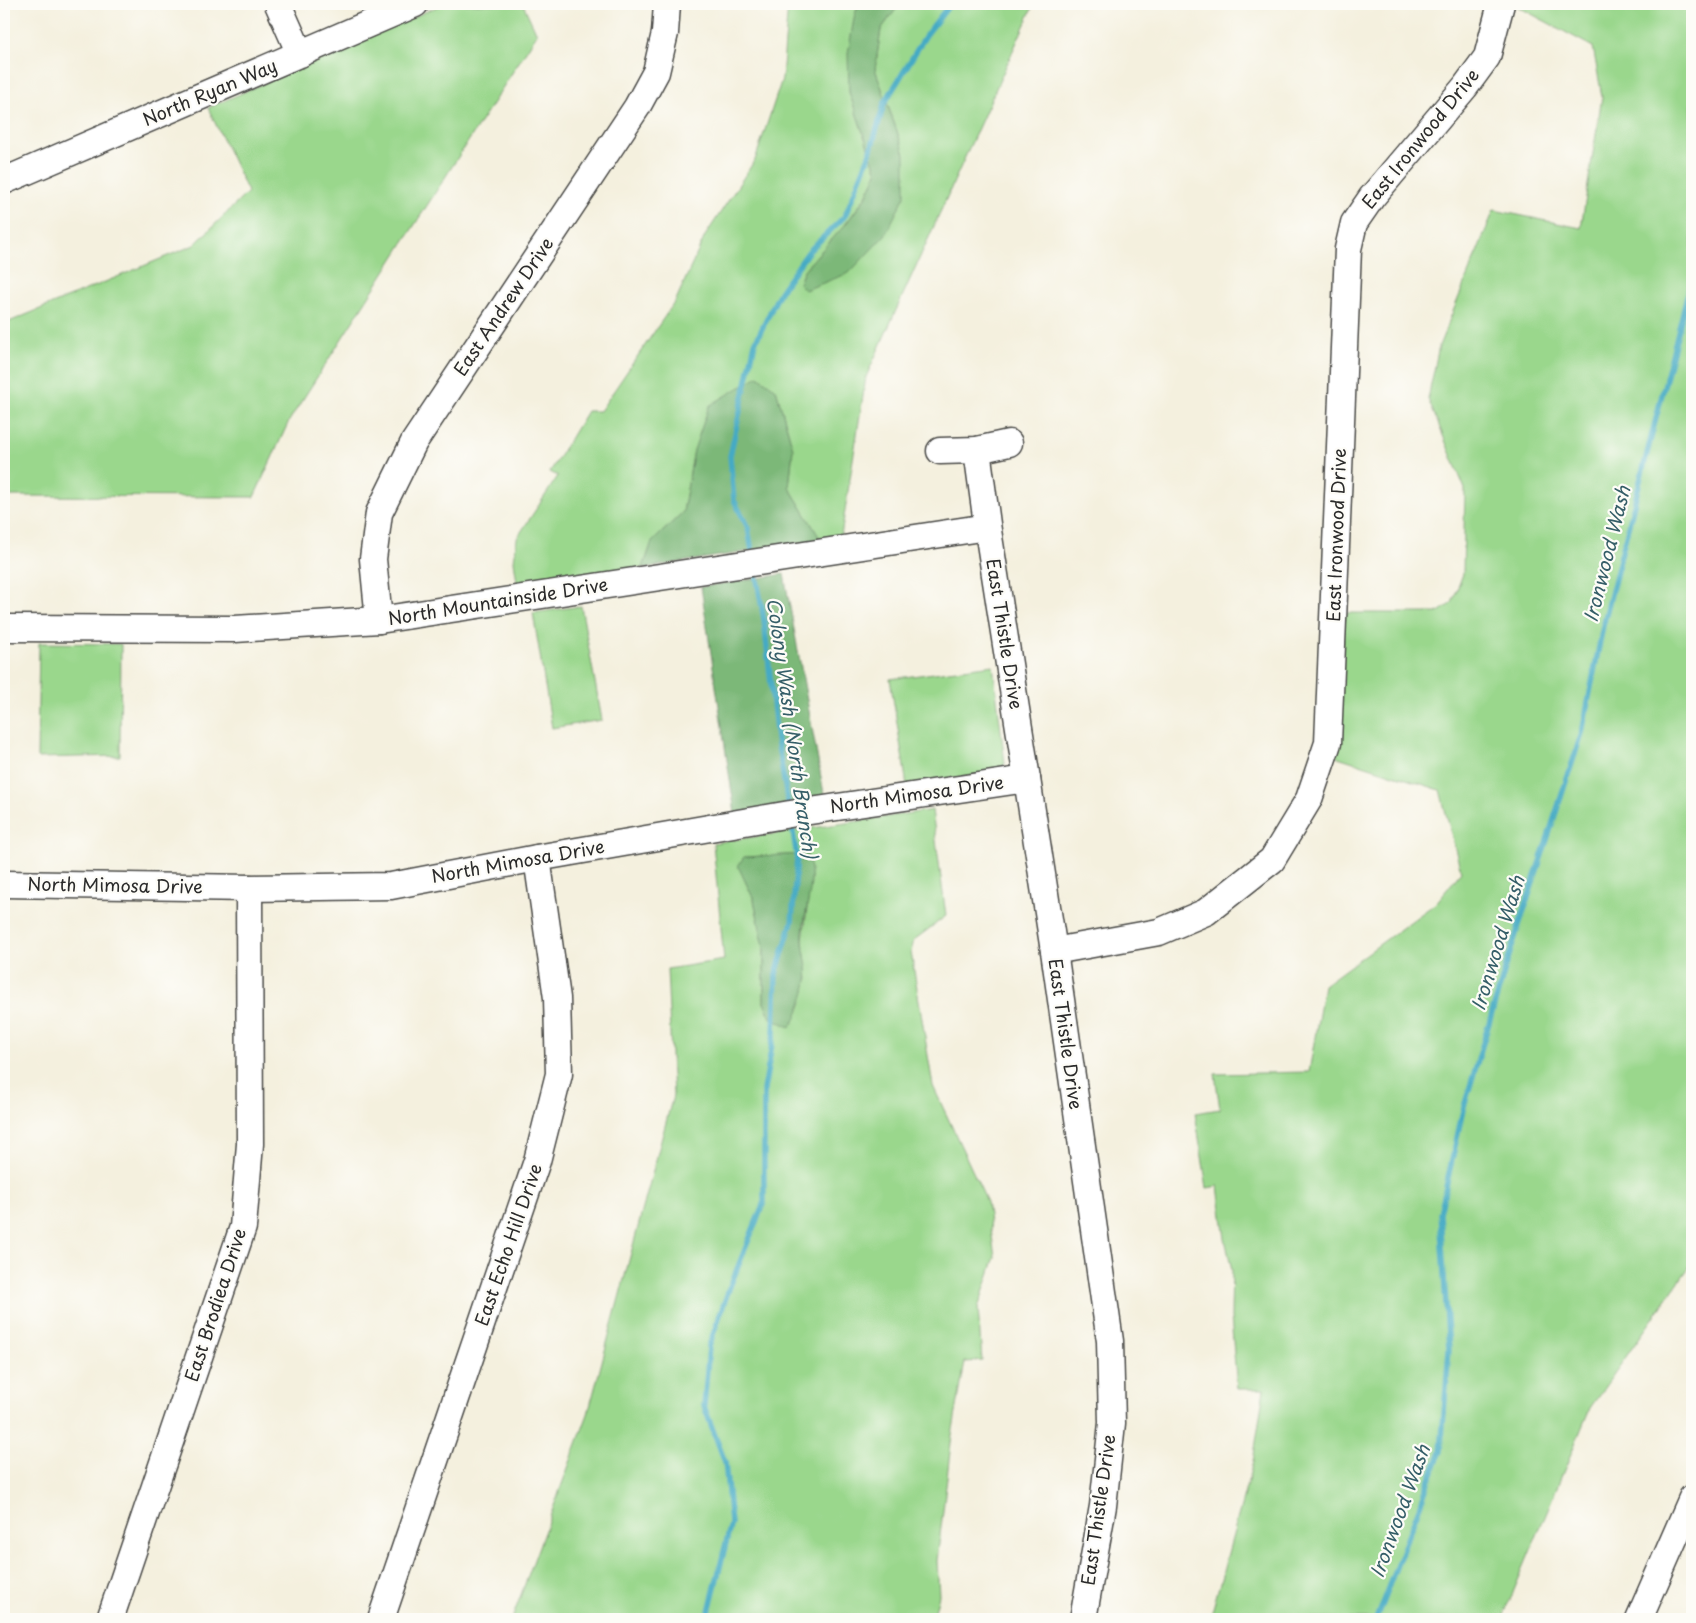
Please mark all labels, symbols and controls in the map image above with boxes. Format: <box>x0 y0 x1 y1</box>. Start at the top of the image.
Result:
street label: North Ryan Way <box>138 51 281 132</box>
street label: East Ironwood Drive <box>1355 62 1485 214</box>
street label: East Andrew Drive <box>446 231 559 381</box>
street label: East Ironwood Drive <box>1319 448 1352 622</box>
water label: Ironwood Wash <box>1576 482 1637 625</box>
street label: East Thistle Drive <box>980 556 1031 711</box>
street label: North Mountainside Drive <box>386 570 610 631</box>
water label: Colony Wash (North Branch) <box>761 596 825 861</box>
street label: North Mimosa Drive <box>828 768 1005 819</box>
street label: North Mimosa Drive <box>429 832 606 889</box>
street label: North Mimosa Drive <box>27 869 203 900</box>
water label: Ironwood Wash <box>1463 871 1531 1013</box>
street label: East Thistle Drive <box>1043 957 1090 1111</box>
street label: East Echo Hill Drive <box>467 1160 548 1329</box>
street label: East Brodiea Drive <box>177 1224 252 1385</box>
street label: East Thistle Drive <box>1074 1433 1121 1587</box>
water label: Ironwood Wash <box>1362 1439 1436 1581</box>

